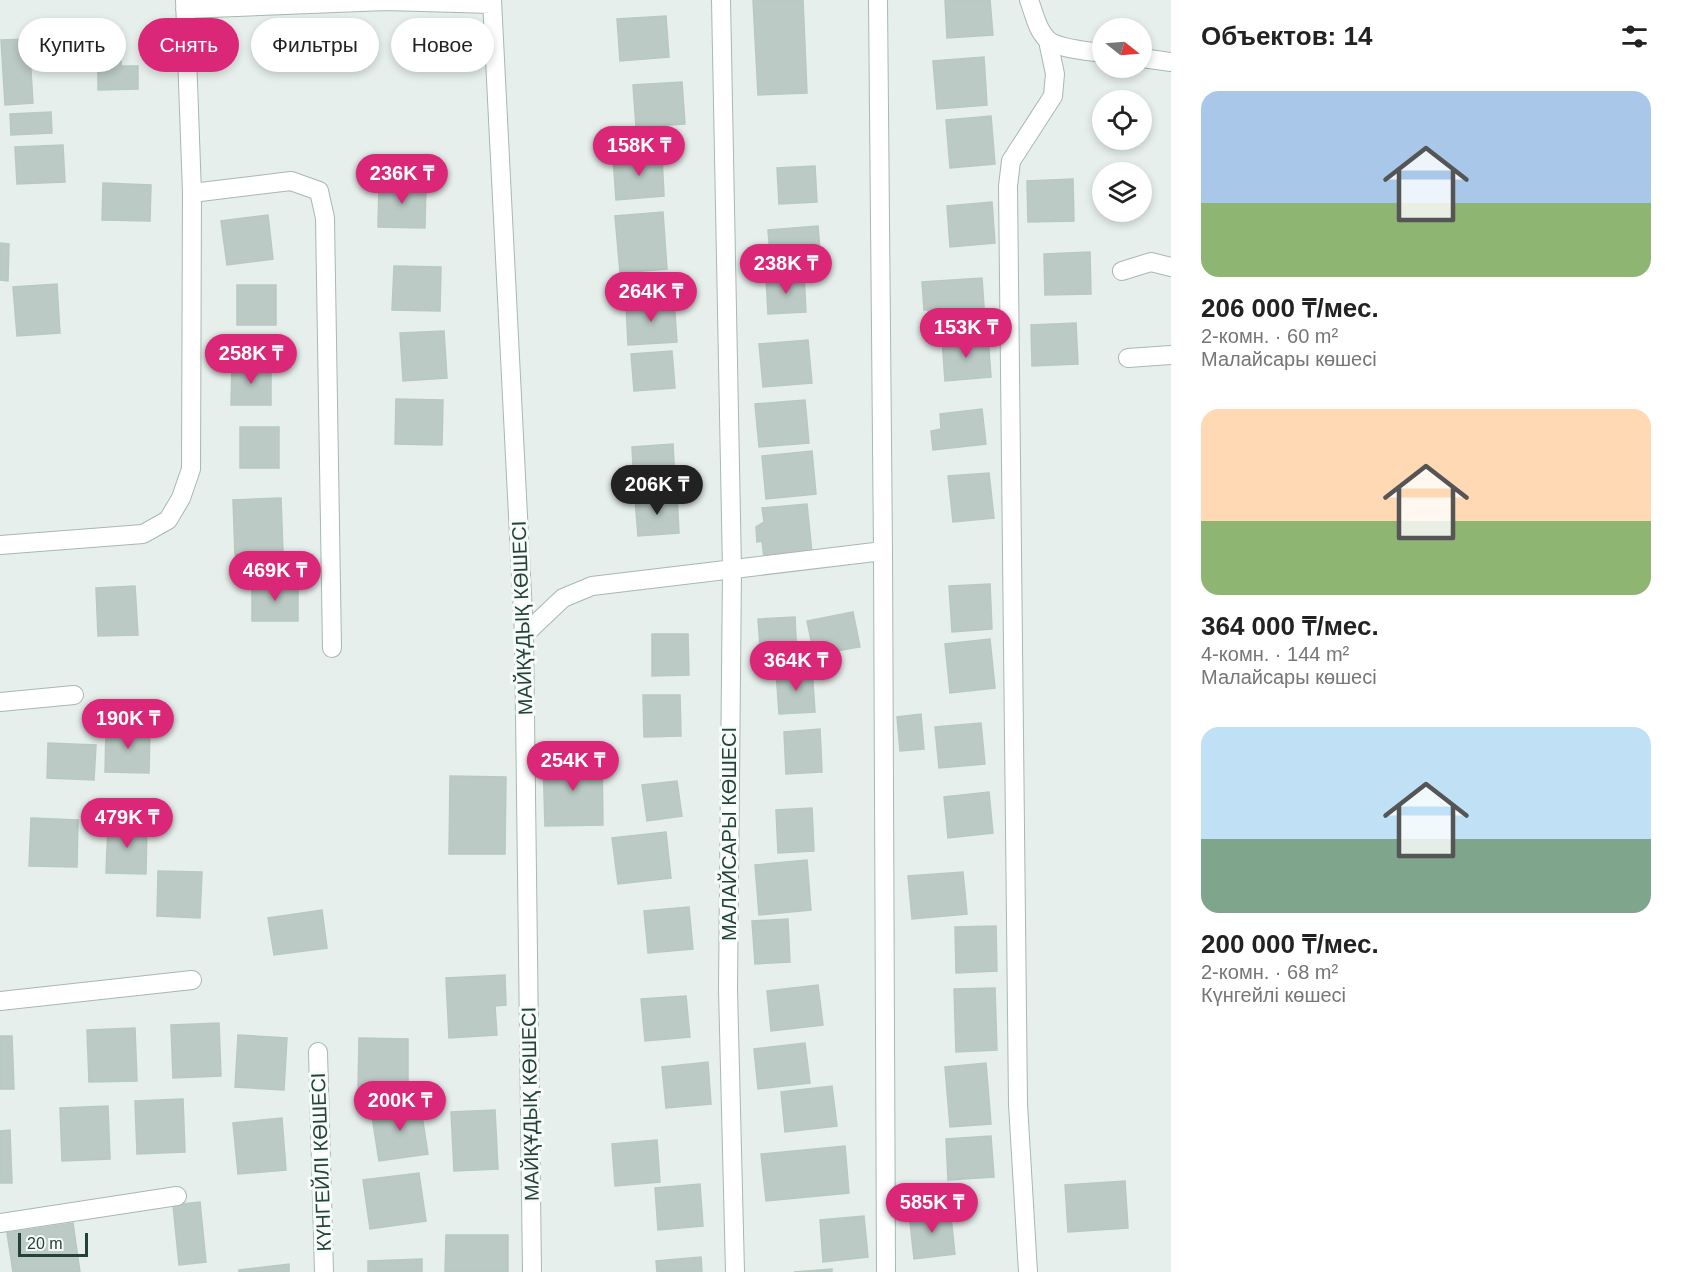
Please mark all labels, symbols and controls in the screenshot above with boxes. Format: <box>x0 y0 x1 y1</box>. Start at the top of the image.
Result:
chip: Купить <box>18 18 126 72</box>
chip: Снять <box>138 18 239 72</box>
chip: Фильтры <box>251 18 379 72</box>
chip: Новое <box>391 18 494 72</box>
north arrow <box>1092 18 1152 78</box>
map controls <box>1092 18 1152 222</box>
icon: filters <box>1618 20 1651 53</box>
text: Объектов: 14 <box>1201 21 1372 51</box>
button: locate <box>1092 90 1152 150</box>
pin: 158K ₸ <box>590 126 688 177</box>
icon: home <box>1372 130 1480 238</box>
text: 158K ₸ <box>607 134 671 156</box>
pin: 236K ₸ <box>353 154 451 205</box>
text: 236K ₸ <box>370 162 434 184</box>
button: layers <box>1092 162 1152 222</box>
pin: 238K ₸ <box>737 244 835 295</box>
text: 238K ₸ <box>754 252 818 274</box>
pin: 264K ₸ <box>602 272 700 323</box>
text: 264K ₸ <box>619 280 683 302</box>
text: 206 000 ₸/мес. <box>1201 293 1379 323</box>
pin: 153K ₸ <box>917 308 1015 359</box>
text: 153K ₸ <box>934 316 998 338</box>
text: 2-комн. · 60 m² <box>1201 325 1338 347</box>
pin: 258K ₸ <box>202 334 300 385</box>
text: 258K ₸ <box>219 342 283 364</box>
text: Малайсары көшесі <box>1201 348 1377 370</box>
icon: home <box>1372 448 1480 556</box>
pin: 206K ₸ <box>608 465 706 516</box>
text: 206K ₸ <box>625 473 689 495</box>
street label: МАЙҚҰДЫҚ КӨШЕСІ <box>507 520 536 716</box>
pin: 469K ₸ <box>226 551 324 602</box>
text: 469K ₸ <box>243 559 307 581</box>
text: 364 000 ₸/мес. <box>1201 611 1379 641</box>
pin: 364K ₸ <box>747 641 845 692</box>
text: 4-комн. · 144 m² <box>1201 643 1349 665</box>
text: 364K ₸ <box>764 649 828 671</box>
text: Малайсары көшесі <box>1201 666 1377 688</box>
pin: 190K ₸ <box>79 699 177 750</box>
text: 190K ₸ <box>96 707 160 729</box>
street label: МАЛАЙСАРЫ КӨШЕСІ <box>717 727 740 941</box>
pin: 254K ₸ <box>524 741 622 792</box>
text: 254K ₸ <box>541 749 605 771</box>
icon: home <box>1372 766 1480 874</box>
pin: 479K ₸ <box>78 798 176 849</box>
text: 479K ₸ <box>95 806 159 828</box>
text: 200 000 ₸/мес. <box>1201 929 1379 959</box>
text: 2-комн. · 68 m² <box>1201 961 1338 983</box>
text: Күнгейлі көшесі <box>1201 984 1346 1006</box>
street label: МАЙҚҰДЫҚ КӨШЕСІ <box>516 1007 543 1201</box>
street label: КҮНГЕЙЛІ КӨШЕСІ <box>306 1072 335 1252</box>
pin: 200K ₸ <box>351 1081 449 1132</box>
text: 200K ₸ <box>368 1089 432 1111</box>
pin: 585K ₸ <box>883 1183 981 1234</box>
text: 585K ₸ <box>900 1191 964 1213</box>
scale bar <box>18 1230 88 1258</box>
text: 20 m <box>27 1235 63 1252</box>

